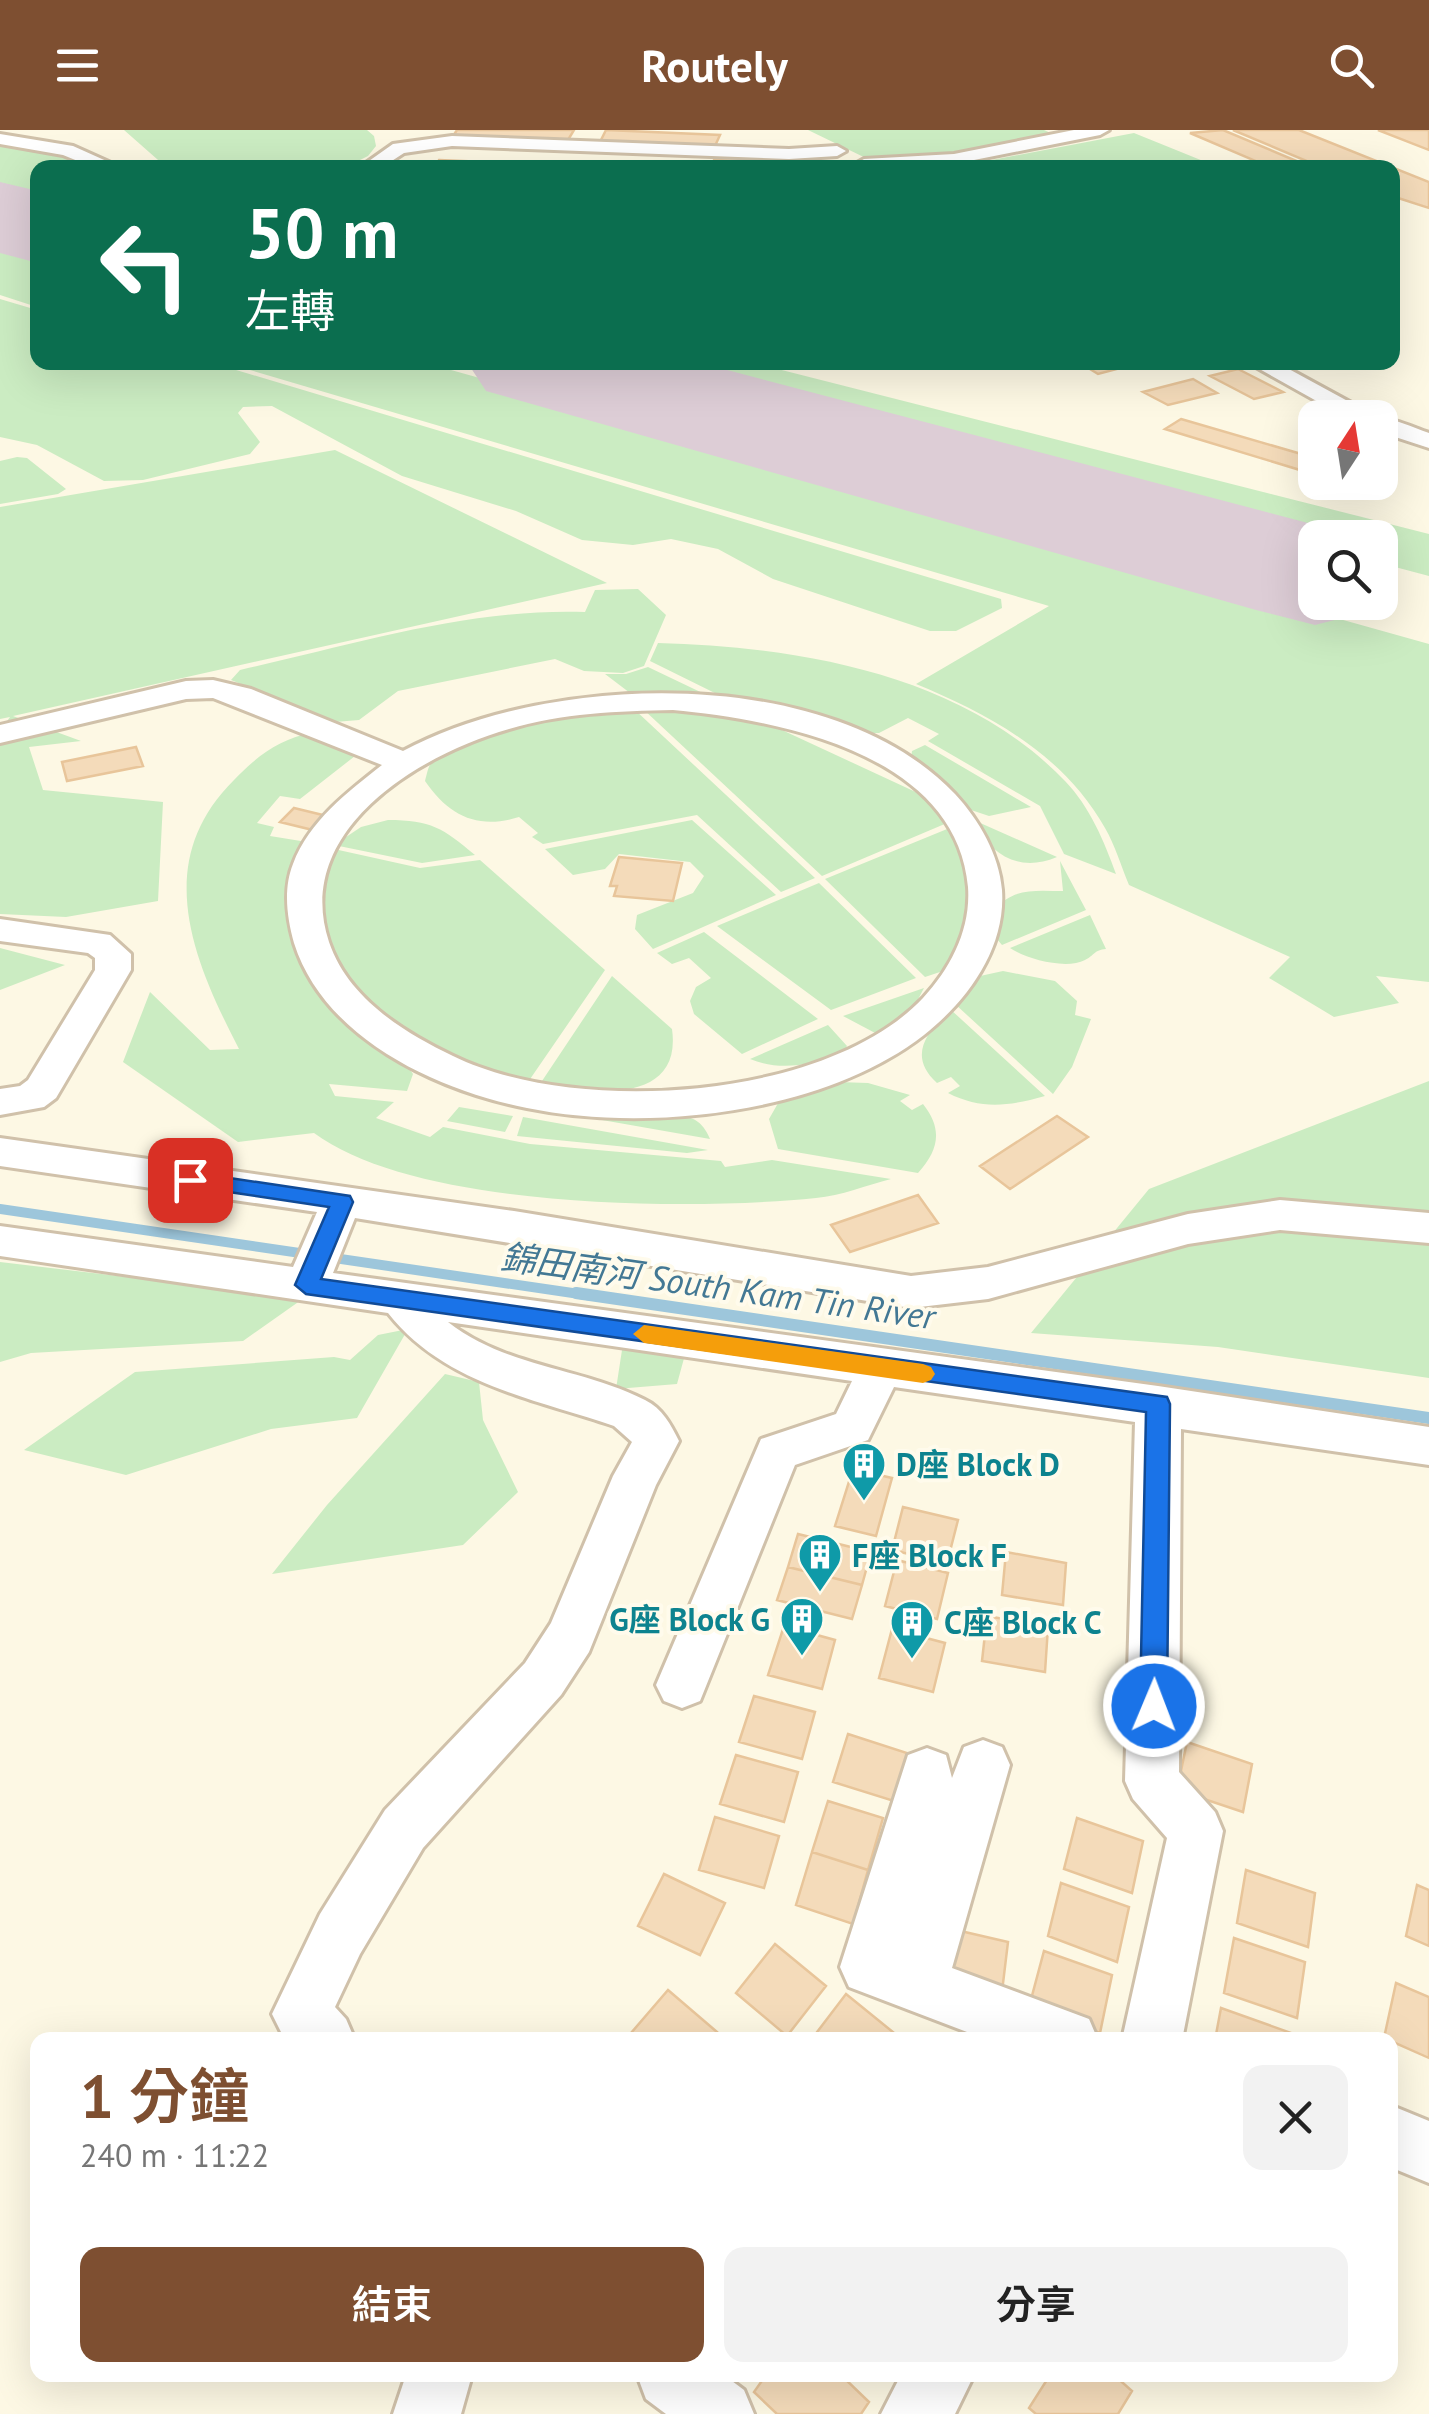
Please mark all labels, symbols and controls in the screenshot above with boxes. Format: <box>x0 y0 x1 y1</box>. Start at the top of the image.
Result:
text: Routely <box>641 36 788 94</box>
icon: menu <box>50 38 105 93</box>
icon: search <box>1324 38 1379 93</box>
text: 50 m <box>245 187 398 277</box>
icon: left <box>80 200 210 330</box>
text: 左轉 <box>245 281 335 339</box>
north arrow <box>1298 400 1398 500</box>
map controls <box>1298 400 1398 620</box>
button: search <box>1298 520 1398 620</box>
pin <box>148 1138 233 1223</box>
icon: arrive <box>163 1153 218 1208</box>
water label: 錦田南河 South Kam Tin River <box>498 1233 940 1340</box>
building icon: D座 Block D <box>841 1441 887 1502</box>
place label: D座 Block D <box>896 1443 1060 1485</box>
building icon: F座 Block F <box>797 1532 843 1593</box>
place label: F座 Block F <box>852 1534 1007 1576</box>
building icon: G座 Block G <box>779 1596 825 1657</box>
place label: G座 Block G <box>609 1598 770 1640</box>
building icon: C座 Block C <box>889 1599 935 1660</box>
place label: C座 Block C <box>944 1601 1102 1643</box>
position arrow <box>1102 1654 1206 1758</box>
text: 1 分鐘 <box>80 2057 249 2135</box>
button: close <box>1243 2065 1348 2170</box>
text: 240 m · 11:22 <box>80 2134 269 2176</box>
button: 結束 <box>80 2247 704 2362</box>
button: 分享 <box>724 2247 1348 2362</box>

